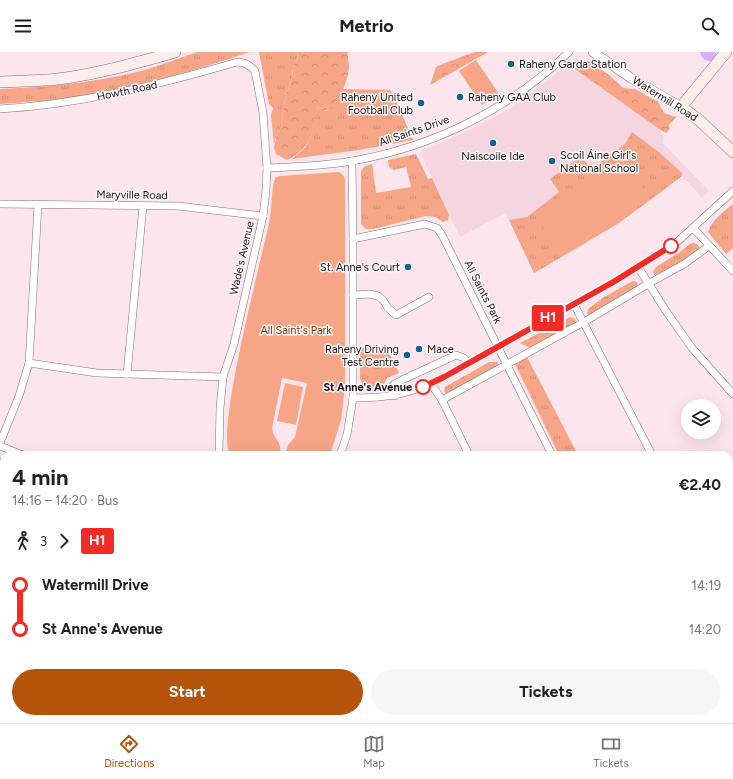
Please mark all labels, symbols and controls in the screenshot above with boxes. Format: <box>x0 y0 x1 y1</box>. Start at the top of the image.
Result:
icon: menu <box>12 15 34 37</box>
text: Metrio <box>339 15 394 37</box>
icon: search <box>699 15 721 37</box>
place label: Raheny Garda Station <box>519 58 626 71</box>
marker: Raheny Garda Station <box>506 59 516 69</box>
street label: Watermill Road <box>630 74 700 124</box>
street label: Howth Road <box>96 78 158 104</box>
place label: Raheny United Football Club <box>341 91 413 117</box>
place label: Raheny GAA Club <box>468 91 556 104</box>
marker: Raheny GAA Club <box>455 92 465 102</box>
marker: Raheny United Football Club <box>416 98 426 108</box>
street label: All Saints Drive <box>377 113 451 149</box>
marker: Naiscoile Ide <box>488 138 498 148</box>
place label: Scoil Áine Girl's National School <box>560 149 638 175</box>
place label: Naiscoile Ide <box>461 150 525 163</box>
marker: Scoil Áine Girl's National School <box>547 156 557 166</box>
street label: Maryville Road <box>96 188 168 202</box>
street label: Wade's Avenue <box>227 220 257 296</box>
unlabelled marker <box>663 238 679 254</box>
street label: All Saints Park <box>462 258 505 326</box>
place label: St. Anne's Court <box>320 261 400 274</box>
marker: St. Anne's Court <box>403 262 413 272</box>
line badge: H1 <box>530 305 566 331</box>
text: H1 <box>540 309 556 326</box>
park label: All Saint's Park <box>260 324 332 337</box>
place label: Raheny Driving Test Centre <box>325 343 399 369</box>
place label: Mace <box>427 343 454 356</box>
marker: Mace <box>414 344 424 354</box>
marker: Raheny Driving Test Centre <box>402 350 412 360</box>
marker: St Anne's Avenue <box>415 379 431 395</box>
place label: St Anne's Avenue <box>323 381 412 394</box>
map controls <box>681 399 721 439</box>
button: layers <box>681 399 721 439</box>
text: 4 min <box>12 464 69 491</box>
text: €2.40 <box>679 476 721 494</box>
text: 14:16 – 14:20 · Bus <box>12 493 118 508</box>
icon: walk <box>12 530 34 552</box>
icon: forward <box>53 530 75 552</box>
text: H1 <box>89 532 106 549</box>
text: 3 <box>40 534 47 549</box>
text: Watermill Drive <box>42 576 149 594</box>
text: 14:19 <box>692 578 721 593</box>
text: St Anne's Avenue <box>42 620 163 638</box>
text: 14:20 <box>689 622 721 637</box>
button: Start <box>12 669 363 715</box>
button: Tickets <box>371 669 721 715</box>
tab: Directions <box>104 733 154 770</box>
tab: Map <box>363 733 385 770</box>
tab: Tickets <box>594 733 629 770</box>

